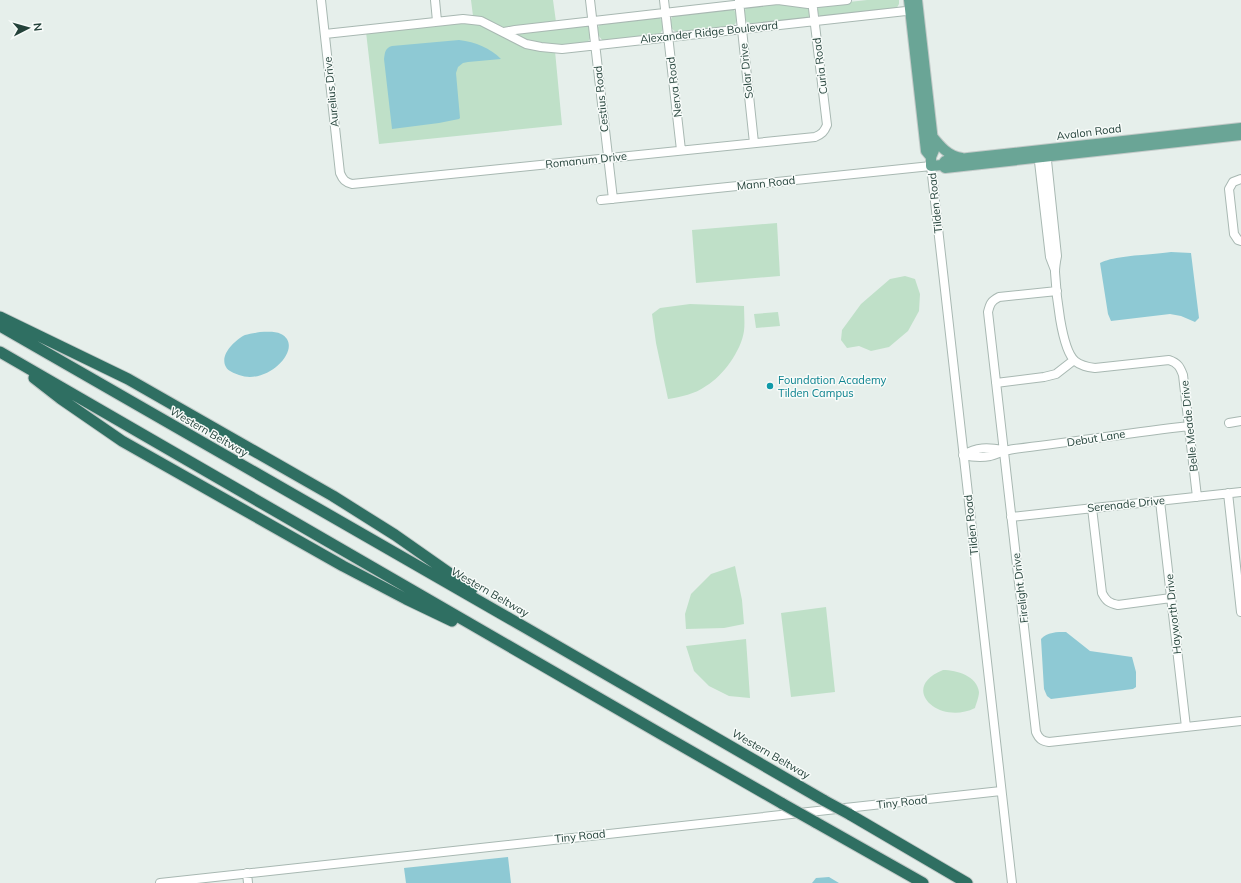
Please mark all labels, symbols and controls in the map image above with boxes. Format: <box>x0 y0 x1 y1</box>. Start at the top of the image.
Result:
north arrow <box>8 8 48 48</box>
street label: Alexander Ridge Boulevard <box>639 18 779 46</box>
text: N <box>31 22 45 32</box>
street label: Curia Road <box>810 37 830 95</box>
street label: Solar Drive <box>736 43 756 99</box>
street label: Aurelius Drive <box>320 56 342 128</box>
street label: Nerva Road <box>663 56 685 118</box>
street label: Cestius Road <box>591 65 611 133</box>
street label: Avalon Road <box>1056 121 1122 143</box>
street label: Romanum Drive <box>545 149 627 171</box>
street label: Tilden Road <box>925 172 945 234</box>
street label: Mann Road <box>736 173 796 193</box>
place label: Foundation Academy Tilden Campus <box>778 373 887 400</box>
street label: Belle Meade Drive <box>1177 380 1201 472</box>
marker: Foundation Academy Tilden Campus <box>765 381 775 391</box>
street label: Western Beltway <box>167 404 251 460</box>
street label: Debut Lane <box>1066 426 1126 450</box>
street label: Serenade Drive <box>1087 493 1165 515</box>
street label: Tilden Road <box>961 494 981 556</box>
street label: Firelight Drive <box>1009 552 1031 624</box>
street label: Western Beltway <box>448 564 532 620</box>
street label: Hayworth Drive <box>1162 573 1184 655</box>
street label: Western Beltway <box>729 726 813 782</box>
street label: Tiny Road <box>876 792 928 812</box>
street label: Tiny Road <box>554 826 606 846</box>

